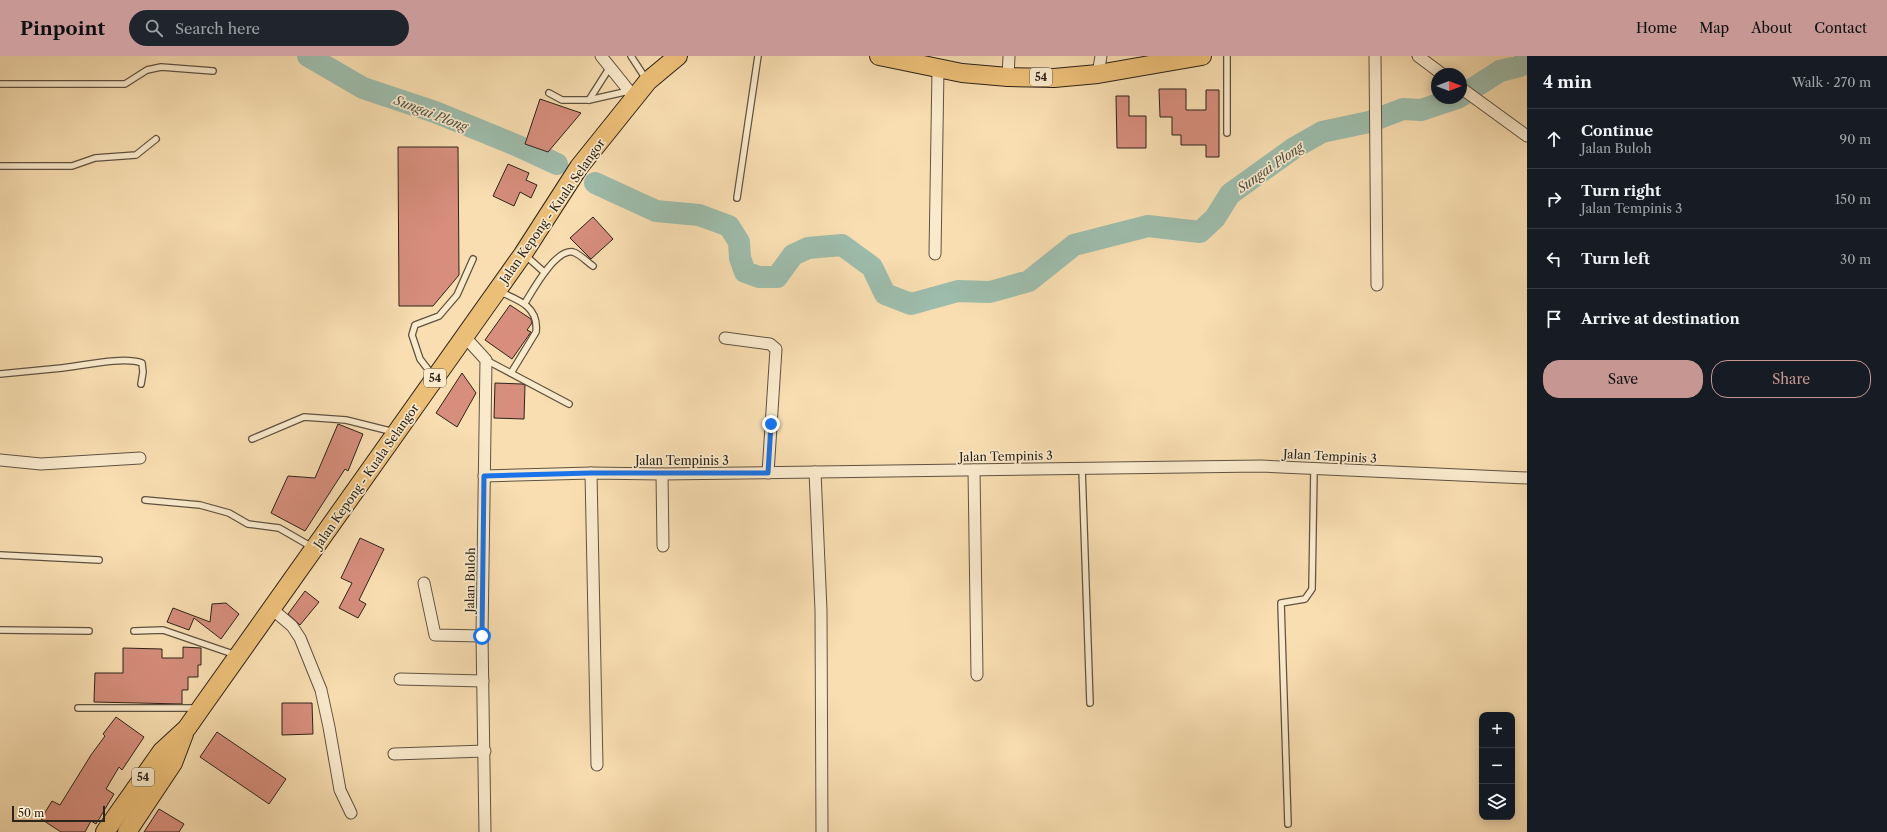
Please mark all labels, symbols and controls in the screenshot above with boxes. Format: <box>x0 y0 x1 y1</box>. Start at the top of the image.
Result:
search box <box>129 10 409 46</box>
text: Pinpoint <box>20 17 105 40</box>
icon: search <box>143 17 165 39</box>
text: Search here <box>175 19 260 38</box>
text: Home <box>1636 19 1677 37</box>
text: Map <box>1699 19 1729 37</box>
text: About <box>1751 19 1792 37</box>
text: Contact <box>1814 19 1867 37</box>
road number: 54 <box>1030 68 1052 86</box>
north arrow <box>1431 68 1467 104</box>
text: 4 min <box>1543 72 1592 92</box>
text: Walk · 270 m <box>1792 74 1871 90</box>
water label: Sungai Plong <box>391 91 471 135</box>
text: Continue <box>1581 121 1653 140</box>
icon: ahead <box>1543 128 1565 150</box>
text: 90 m <box>1840 131 1871 147</box>
street label: Jalan Kepong - Kuala Selangor <box>495 136 608 288</box>
water label: Sungai Plong <box>1233 137 1307 196</box>
text: Jalan Buloh <box>1581 140 1652 156</box>
text: Turn right <box>1581 181 1661 200</box>
icon: right <box>1543 188 1565 210</box>
text: 150 m <box>1835 191 1871 207</box>
text: Jalan Tempinis 3 <box>1581 200 1683 216</box>
icon: left <box>1543 248 1565 270</box>
text: Turn left <box>1581 249 1650 268</box>
text: 30 m <box>1840 251 1871 267</box>
icon: arrive <box>1543 308 1565 330</box>
text: Arrive at destination <box>1581 309 1740 328</box>
button: Save <box>1543 360 1703 398</box>
button: Share <box>1711 360 1871 398</box>
road number: 54 <box>424 369 446 387</box>
street label: Jalan Kepong - Kuala Selangor <box>309 401 422 553</box>
route end <box>762 415 780 433</box>
street label: Jalan Tempinis 3 <box>1281 446 1377 466</box>
street label: Jalan Tempinis 3 <box>957 448 1053 464</box>
street label: Jalan Tempinis 3 <box>633 453 729 468</box>
street label: Jalan Buloh <box>462 547 478 615</box>
route start <box>473 627 491 645</box>
map controls <box>1479 712 1515 820</box>
button: + <box>1479 712 1515 748</box>
button: − <box>1479 748 1515 784</box>
road number: 54 <box>132 768 154 786</box>
button: layers <box>1479 784 1515 820</box>
scale bar <box>12 804 105 823</box>
text: 50 m <box>18 806 44 820</box>

